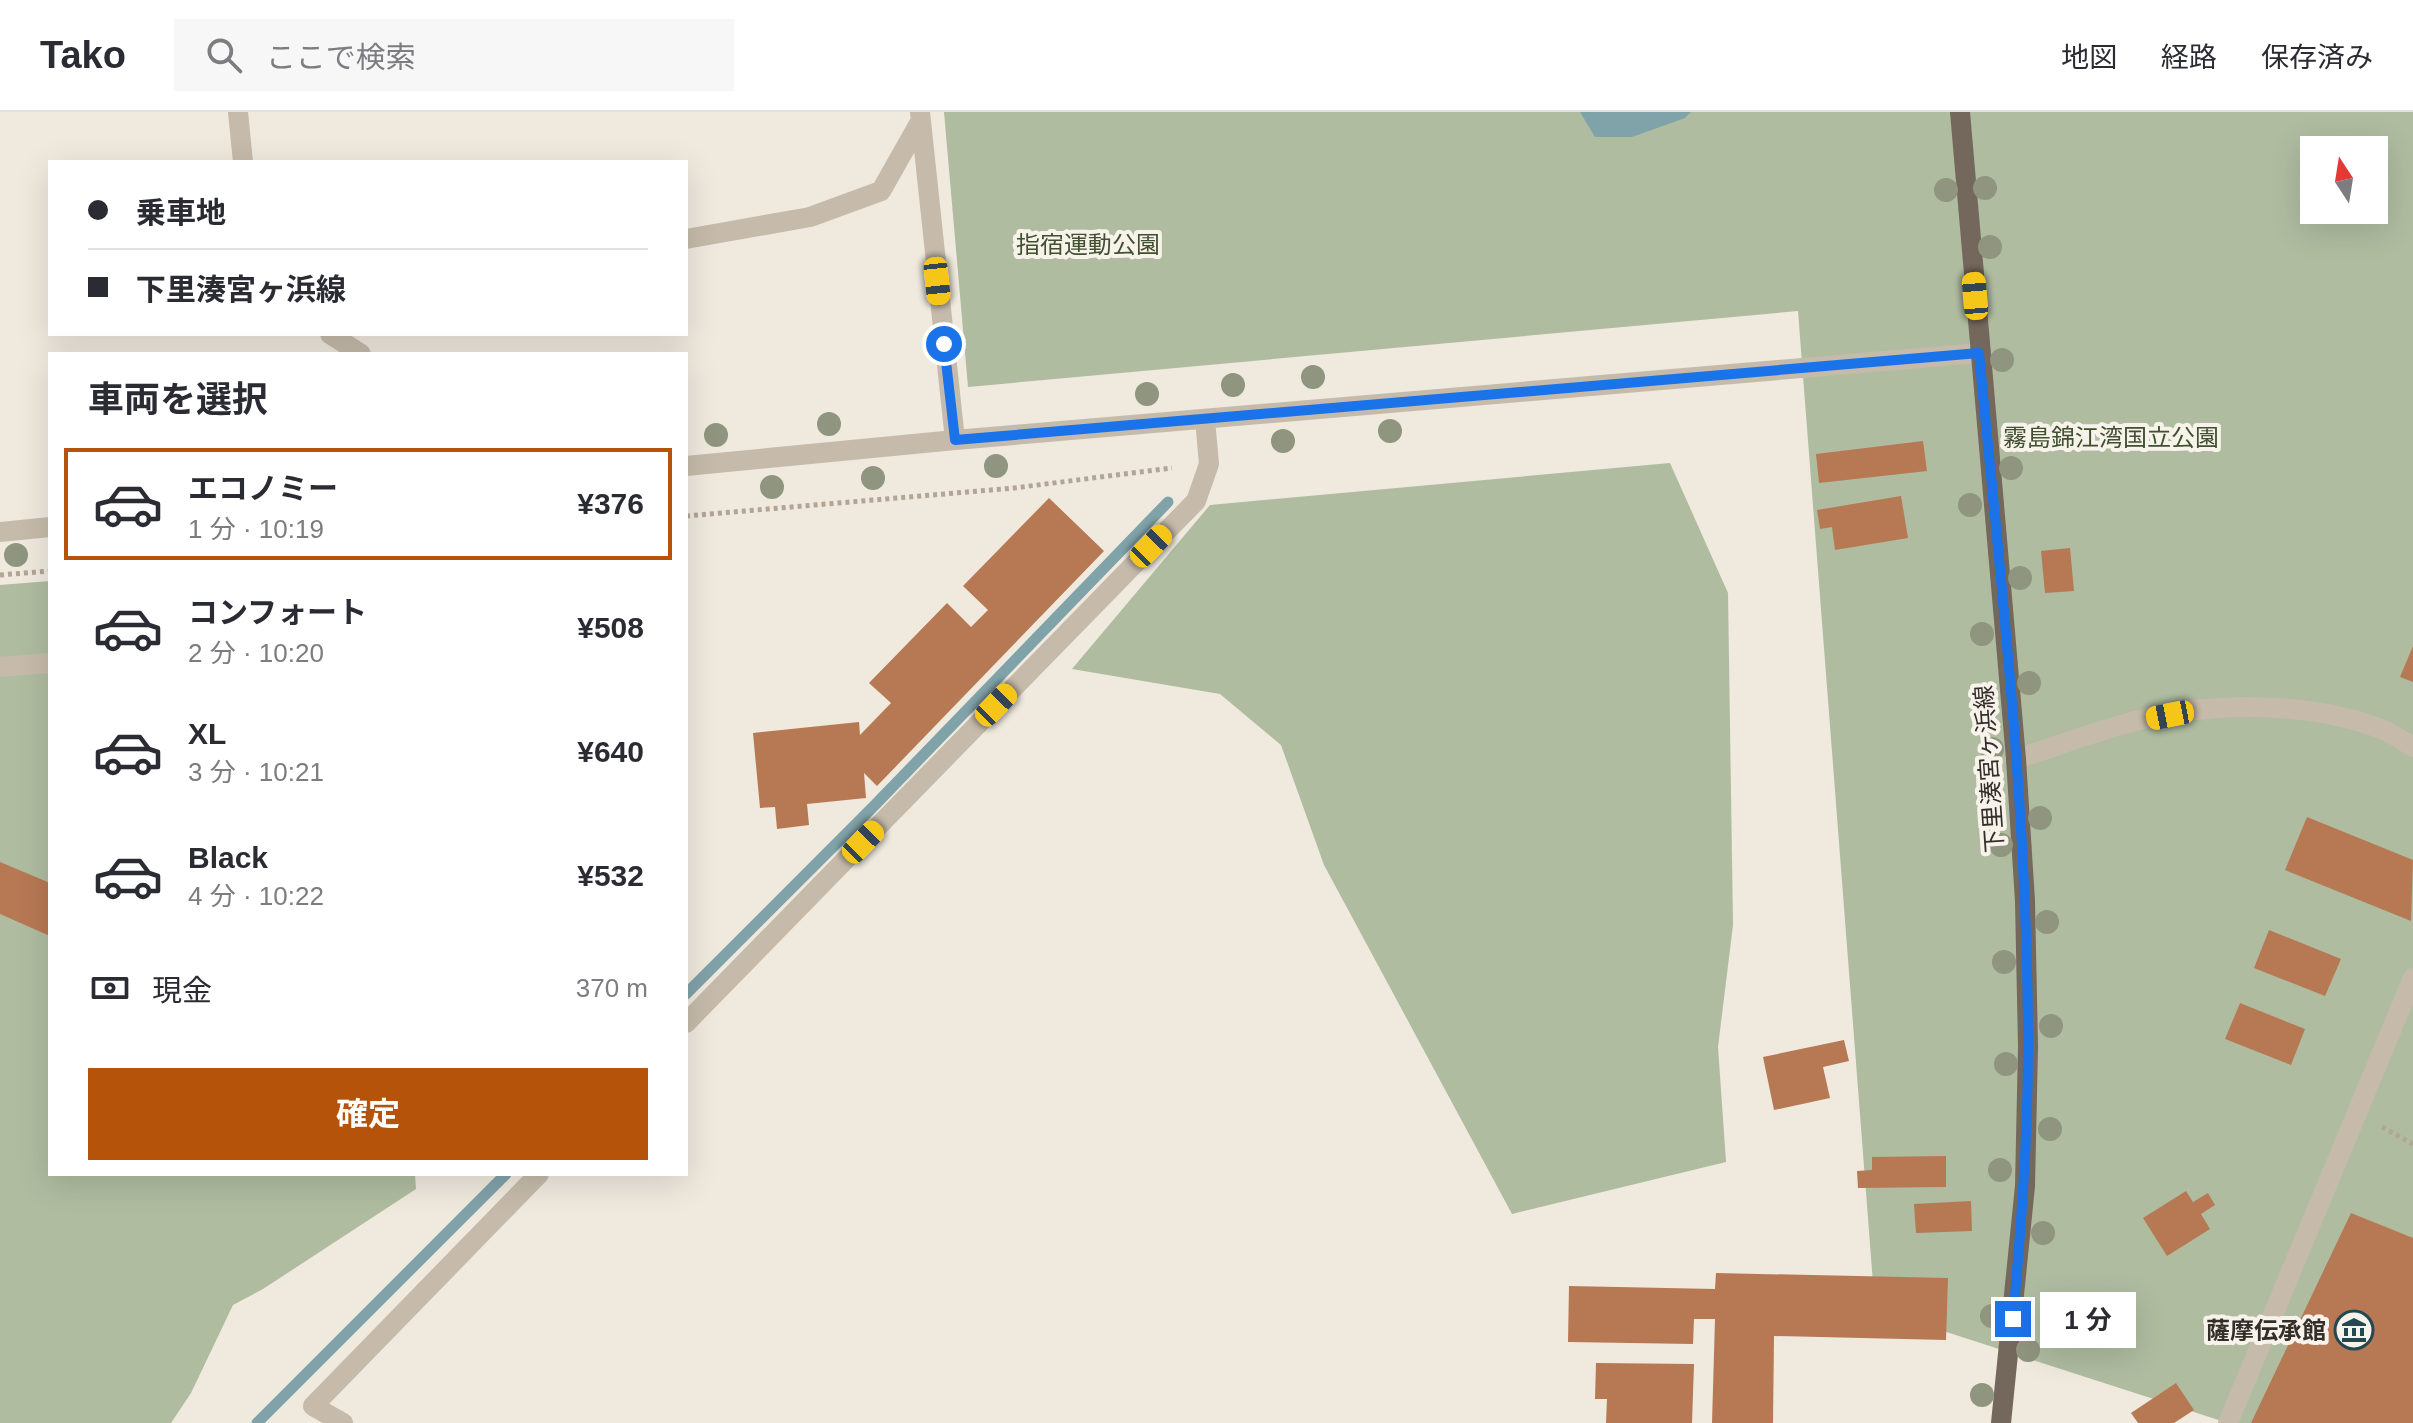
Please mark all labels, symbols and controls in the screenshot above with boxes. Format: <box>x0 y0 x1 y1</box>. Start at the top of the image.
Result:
search box <box>174 19 734 91</box>
icon: search <box>202 33 246 77</box>
text: Tako <box>40 34 126 76</box>
text: ここで検索 <box>266 41 416 74</box>
text: 地図 <box>2061 42 2117 73</box>
text: 経路 <box>2161 42 2217 73</box>
text: 保存済み <box>2261 42 2373 73</box>
north arrow <box>2300 136 2388 224</box>
map controls <box>2300 136 2388 224</box>
text: 乗車地 <box>136 196 226 229</box>
park label: 指宿運動公園 <box>1016 231 1160 258</box>
car <box>923 256 951 306</box>
car <box>1961 271 1989 321</box>
text: 下里湊宮ヶ浜線 <box>136 273 346 306</box>
route start <box>926 326 962 362</box>
text: 車両を選択 <box>88 379 268 420</box>
park label: 霧島錦江湾国立公園 <box>2003 424 2219 451</box>
icon: car <box>92 468 164 540</box>
text: エコノミー <box>188 472 338 505</box>
text: ¥376 <box>577 487 644 520</box>
text: 1 分 · 10:19 <box>188 514 324 544</box>
car <box>1126 520 1176 572</box>
icon: car <box>92 592 164 664</box>
text: コンフォート <box>188 596 367 629</box>
text: ¥508 <box>577 611 644 644</box>
text: 2 分 · 10:20 <box>188 638 324 668</box>
car <box>971 679 1021 731</box>
street label: 下里湊宮ヶ浜線 <box>1970 684 2008 854</box>
car <box>2144 699 2196 731</box>
icon: car <box>92 716 164 788</box>
text: XL <box>188 717 226 750</box>
text: ¥640 <box>577 735 644 768</box>
text: 3 分 · 10:21 <box>188 757 324 787</box>
car <box>838 816 888 868</box>
icon: car <box>92 840 164 912</box>
text: Black <box>188 841 268 874</box>
text: ¥532 <box>577 859 644 892</box>
text: 4 分 · 10:22 <box>188 881 324 911</box>
icon: cash <box>88 966 132 1010</box>
text: 370 m <box>576 973 648 1003</box>
text: 現金 <box>152 974 212 1007</box>
button: 確定 <box>88 1068 648 1160</box>
callout: 1 分 <box>2041 1291 2137 1347</box>
route end <box>1995 1301 2031 1337</box>
text: 1 分 <box>2064 1305 2112 1335</box>
museum icon: 薩摩伝承館 <box>2333 1309 2375 1351</box>
place label: 薩摩伝承館 <box>2206 1317 2326 1344</box>

